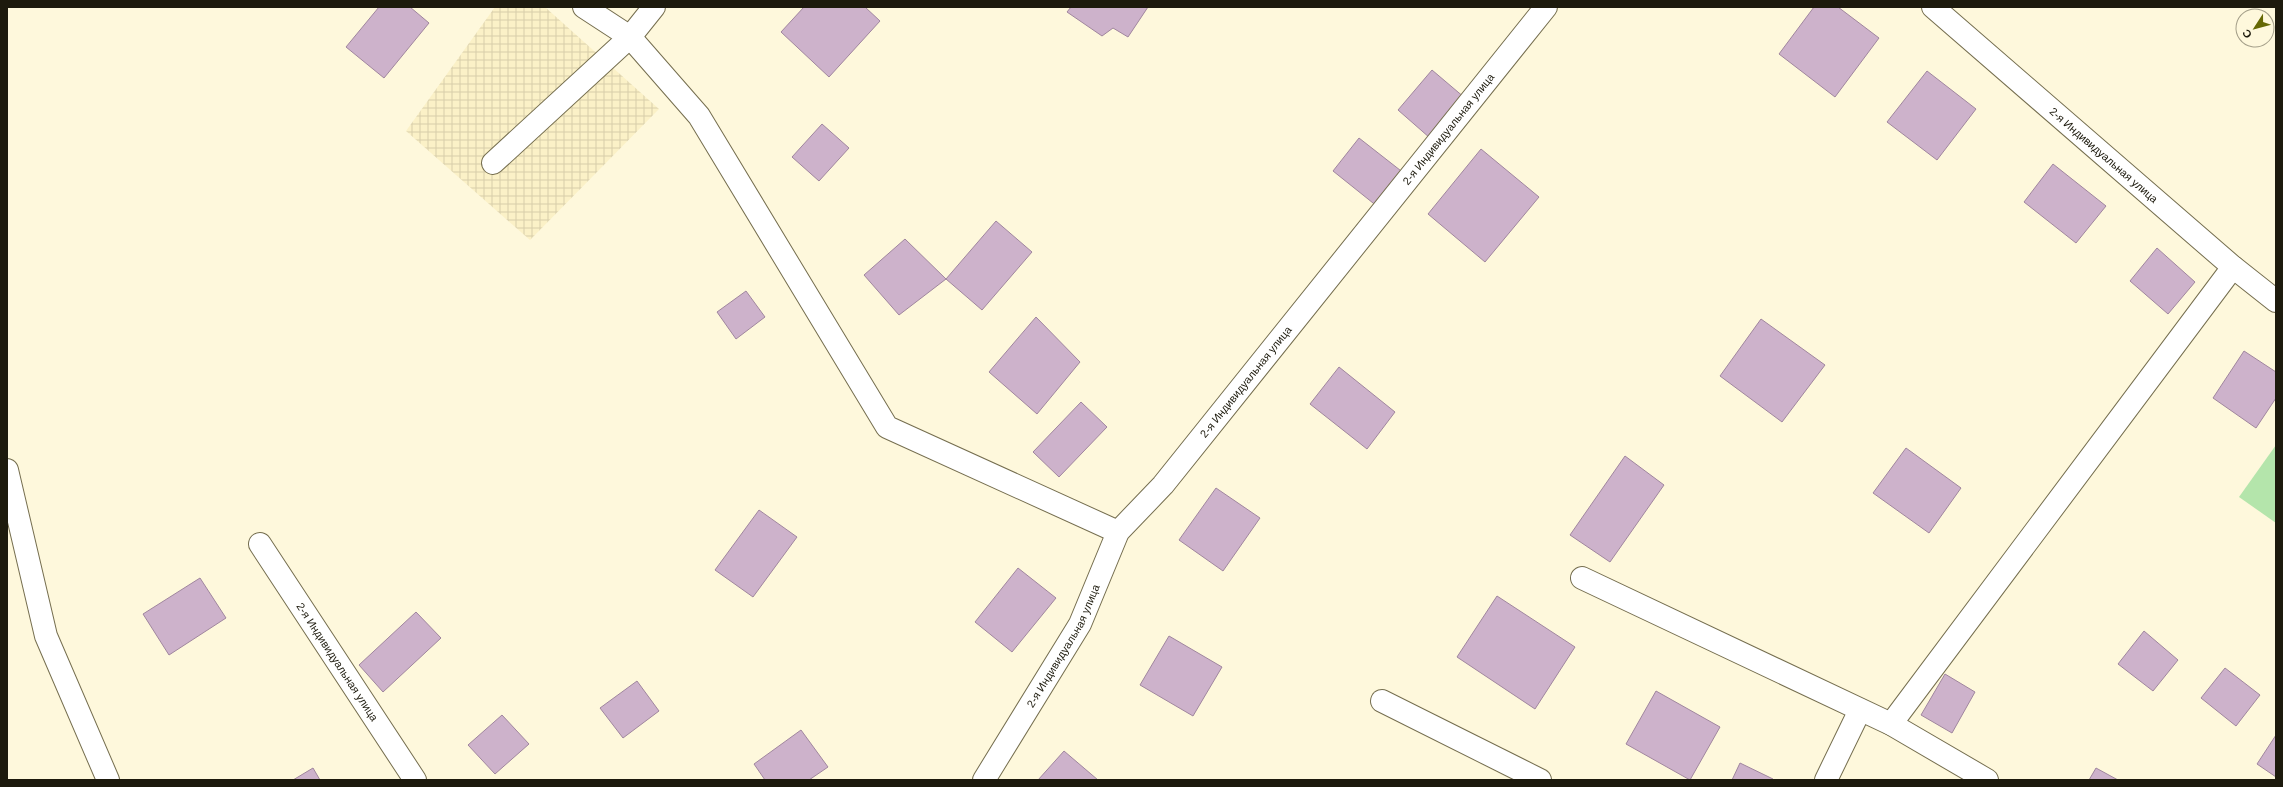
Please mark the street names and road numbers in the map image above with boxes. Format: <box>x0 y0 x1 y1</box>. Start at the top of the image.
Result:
street label: 2-я Индивидуальная улица <box>1400 70 1497 187</box>
street label: 2-я Индивидуальная улица <box>2047 105 2161 206</box>
street label: 2-я Индивидуальная улица <box>1198 323 1294 440</box>
street label: 2-я Индивидуальная улица <box>1024 582 1102 709</box>
street label: 2-я Индивидуальная улица <box>294 600 381 724</box>

